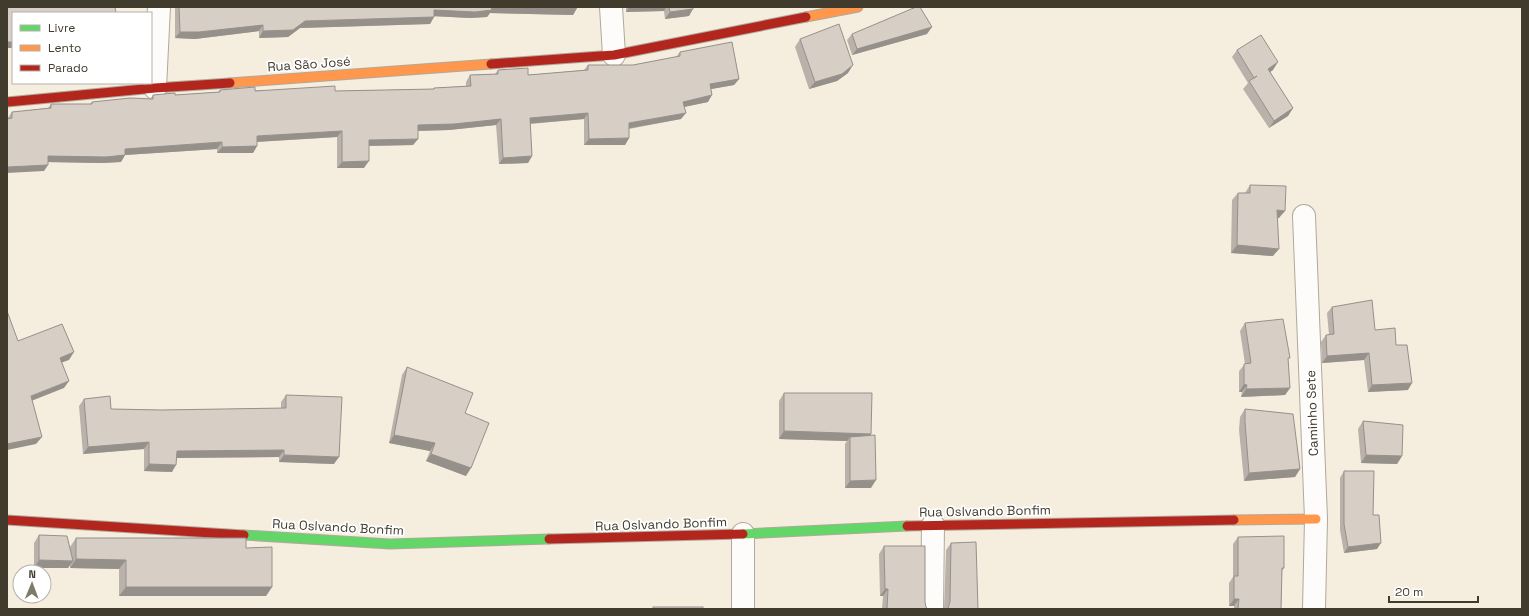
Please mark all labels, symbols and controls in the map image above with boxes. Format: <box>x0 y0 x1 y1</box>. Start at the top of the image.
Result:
legend <box>12 12 152 84</box>
text: Livre <box>48 20 75 36</box>
text: Lento <box>48 40 82 56</box>
street label: Rua São José <box>267 53 351 75</box>
text: Parado <box>48 60 88 76</box>
street label: Caminho Sete <box>1302 370 1322 456</box>
street label: Rua Oslvando Bonfim <box>919 501 1051 521</box>
street label: Rua Oslvando Bonfim <box>595 513 727 535</box>
street label: Rua Oslvando Bonfim <box>272 515 404 539</box>
north arrow <box>12 564 52 604</box>
text: N <box>28 567 36 581</box>
scale bar <box>1389 578 1478 604</box>
text: 20 m <box>1395 584 1423 600</box>

